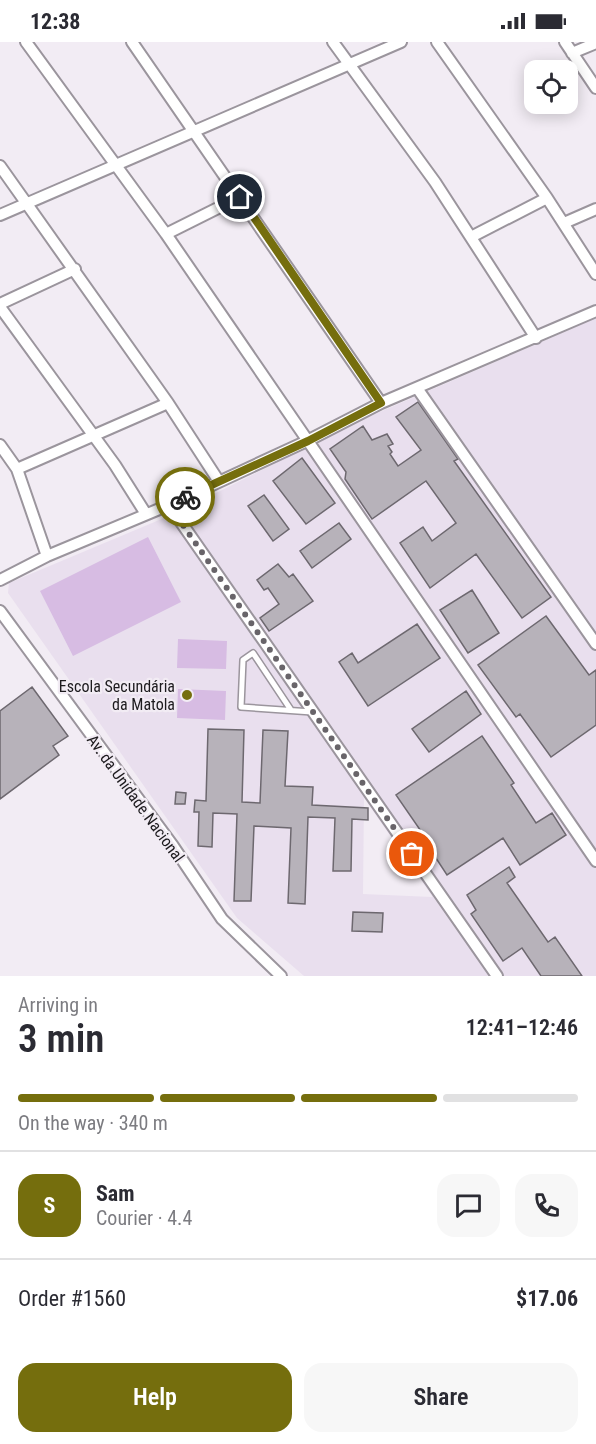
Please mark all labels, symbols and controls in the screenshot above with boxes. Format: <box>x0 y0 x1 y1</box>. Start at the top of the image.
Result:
text: 12:38 <box>30 9 81 34</box>
map controls <box>524 60 578 114</box>
button: locate <box>524 60 578 114</box>
pin <box>214 171 265 222</box>
icon: home <box>223 180 256 213</box>
courier <box>155 467 215 527</box>
icon: bike <box>169 481 202 514</box>
place label: Escola Secundária da Matola <box>59 677 175 714</box>
marker: Escola Secundária da Matola <box>180 688 194 702</box>
street label: Av. da Unidade Nacional <box>83 731 188 866</box>
pin <box>386 828 437 879</box>
icon: bag <box>395 837 428 870</box>
text: Arriving in <box>18 993 98 1017</box>
text: 12:41–12:46 <box>466 1015 578 1040</box>
text: 3 min <box>18 1016 104 1062</box>
text: On the way · 340 m <box>18 1111 168 1135</box>
button: chat <box>437 1174 500 1237</box>
button: phone <box>515 1174 578 1237</box>
text: Sam <box>96 1181 135 1206</box>
text: S <box>44 1193 55 1218</box>
text: Courier · 4.4 <box>96 1206 192 1230</box>
text: Order #1560 <box>18 1286 126 1311</box>
text: $17.06 <box>516 1286 578 1311</box>
button: Help <box>18 1363 292 1432</box>
button: Share <box>304 1363 578 1432</box>

